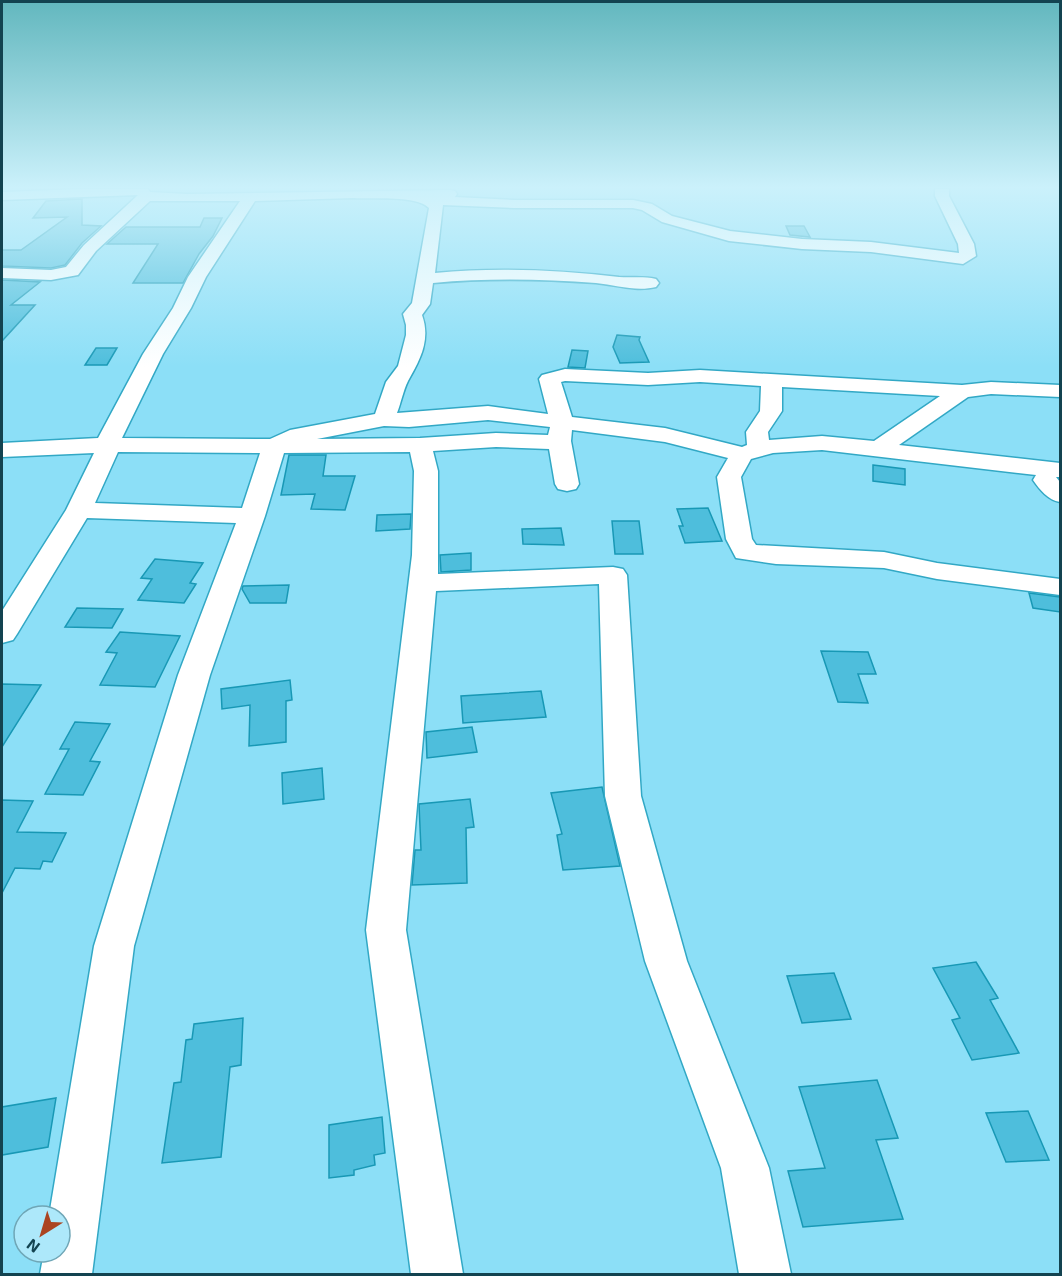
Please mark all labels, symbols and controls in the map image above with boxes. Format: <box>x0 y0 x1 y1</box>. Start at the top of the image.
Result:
north arrow <box>12 1204 72 1264</box>
text: N <box>22 1235 43 1257</box>

